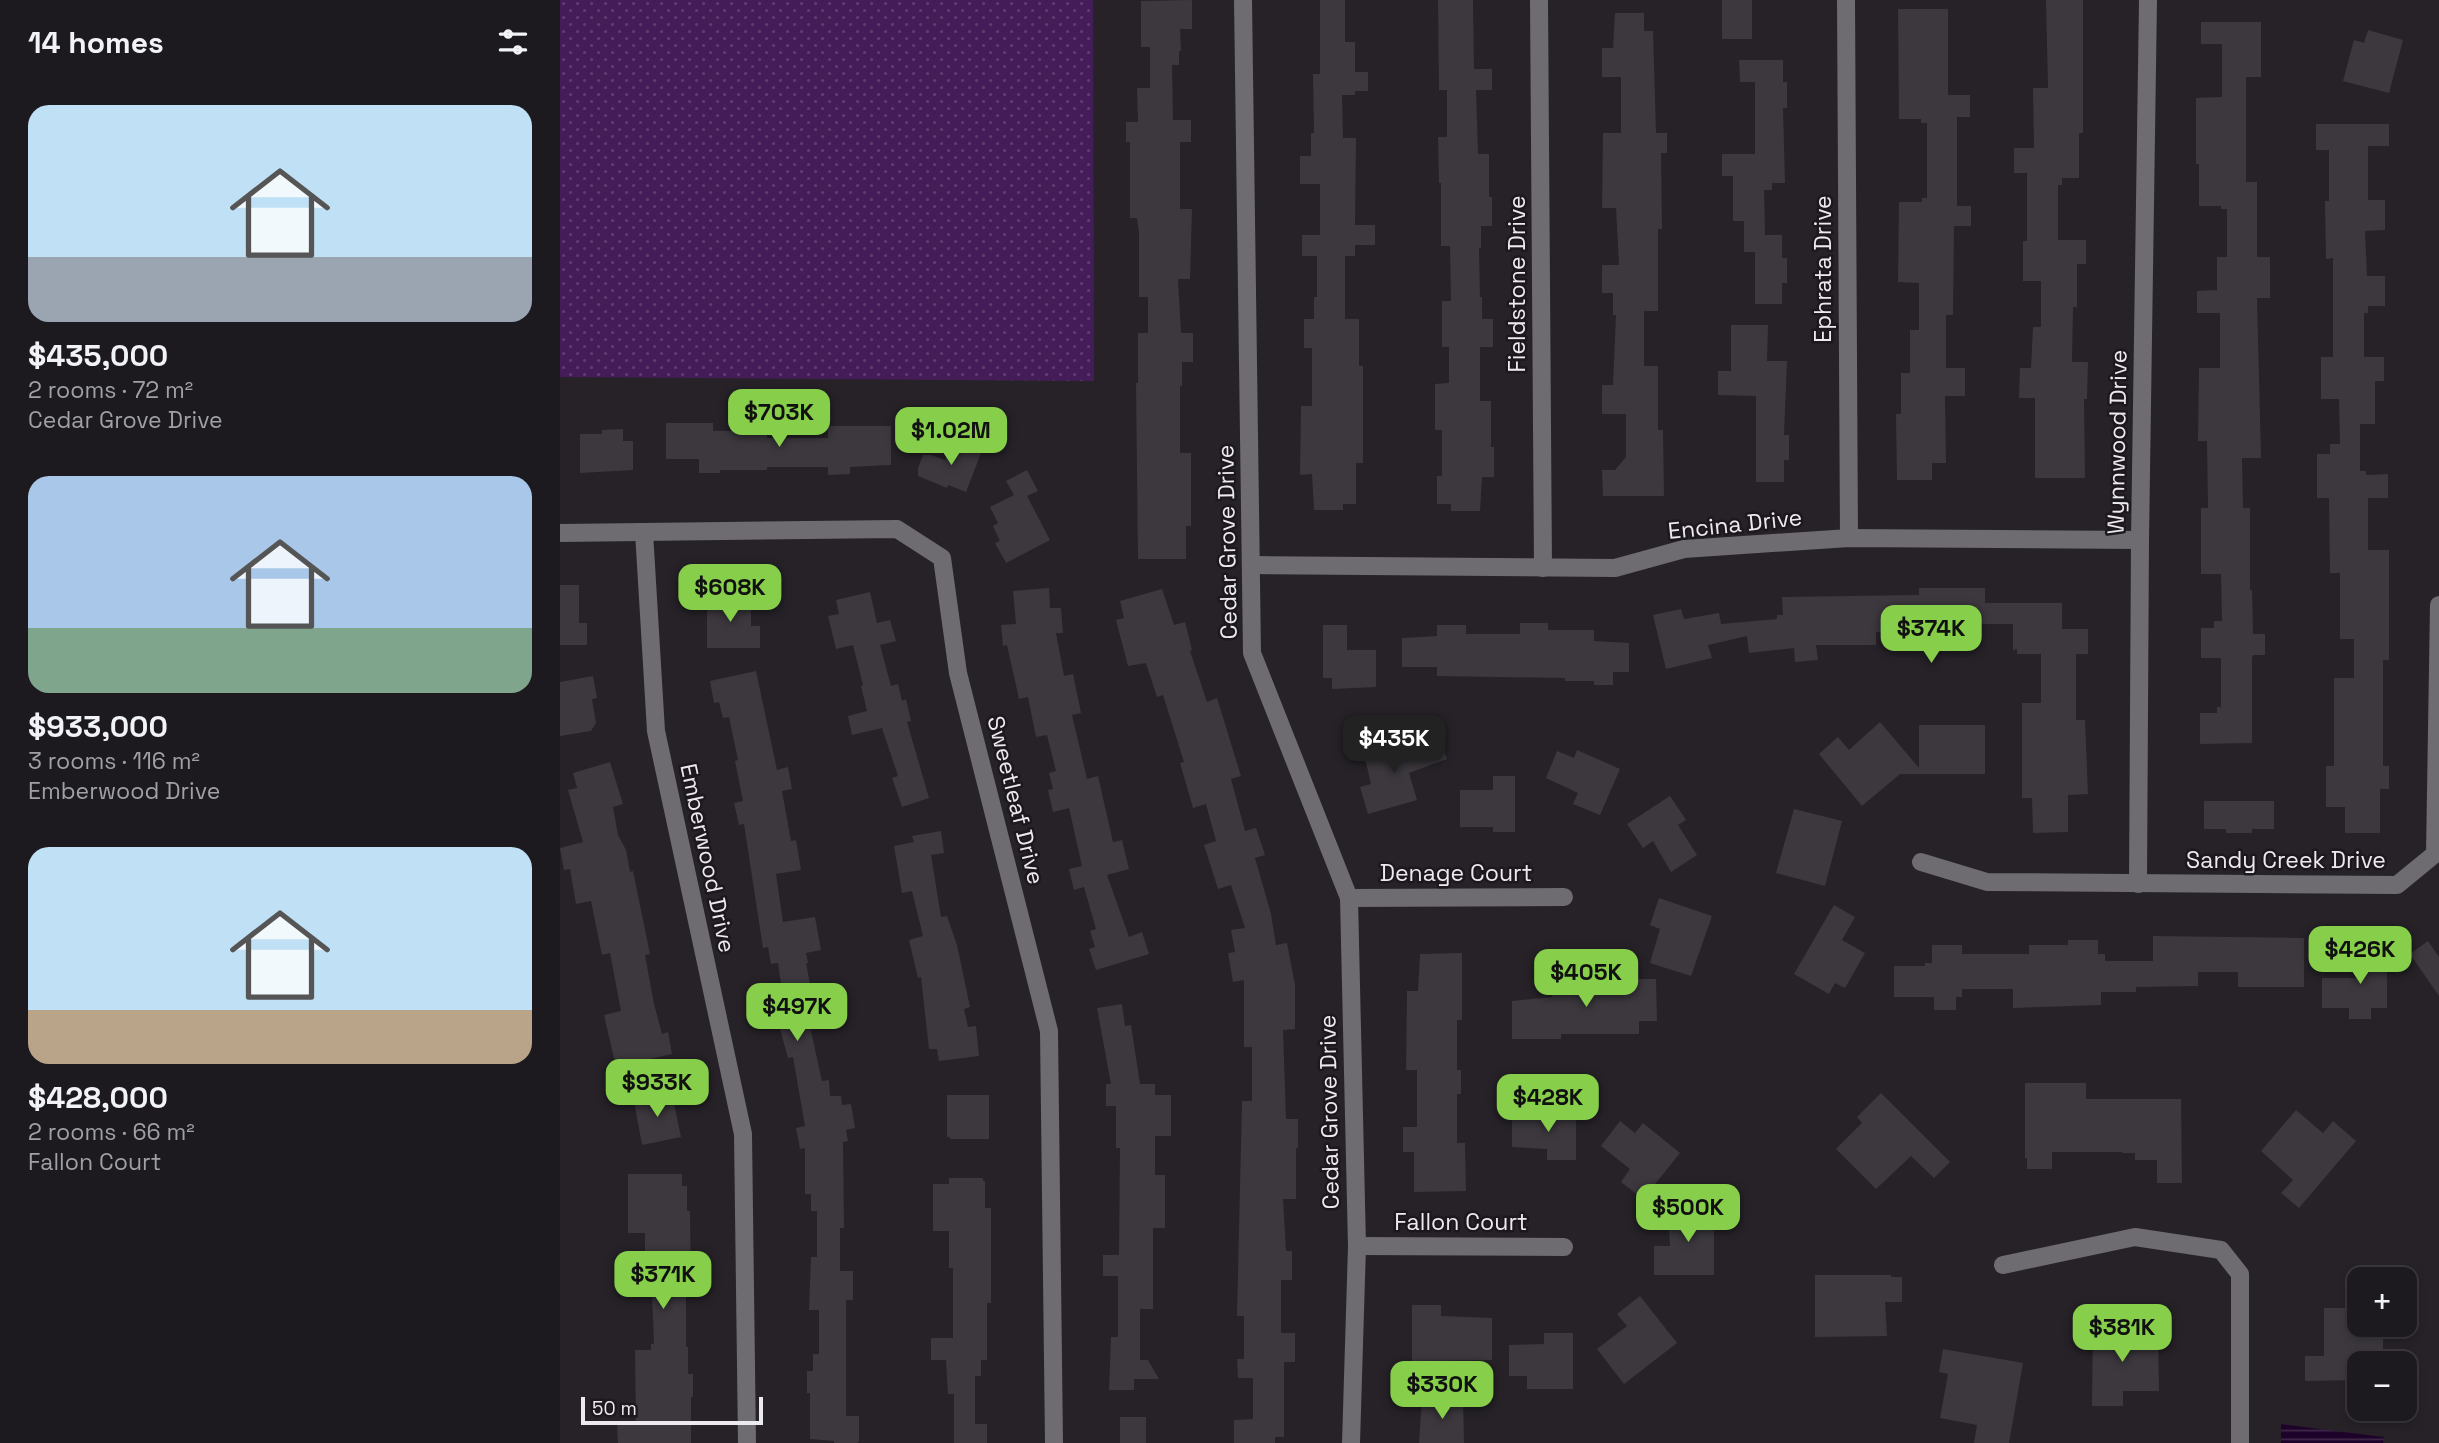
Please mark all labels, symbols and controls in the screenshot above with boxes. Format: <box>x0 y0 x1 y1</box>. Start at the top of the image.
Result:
text: 14 homes <box>28 23 164 62</box>
icon: filters <box>494 23 532 61</box>
icon: home <box>217 150 343 276</box>
street label: Fieldstone Drive <box>1502 195 1532 373</box>
street label: Ephrata Drive <box>1808 195 1838 343</box>
text: $435,000 <box>28 336 168 375</box>
street label: Wynnwood Drive <box>2100 349 2134 535</box>
text: 2 rooms · 72 m² <box>28 375 193 405</box>
pin: $703K <box>730 390 828 449</box>
text: $703K <box>744 397 814 427</box>
text: Cedar Grove Drive <box>28 405 223 435</box>
pin: $1.02M <box>894 407 1008 467</box>
text: $1.02M <box>911 415 991 445</box>
street label: Cedar Grove Drive <box>1210 444 1244 640</box>
street label: Encina Drive <box>1666 502 1804 546</box>
icon: home <box>217 521 343 647</box>
pin: $608K <box>681 564 779 624</box>
text: $608K <box>694 572 766 602</box>
pin: $374K <box>1882 606 1980 665</box>
text: $374K <box>1897 613 1965 643</box>
text: $933,000 <box>28 707 168 746</box>
street label: Sweetleaf Drive <box>981 713 1051 887</box>
pin: $435K <box>1345 716 1443 775</box>
text: $435K <box>1359 723 1429 753</box>
text: 3 rooms · 116 m² <box>28 746 200 776</box>
street label: Emberwood Drive <box>673 761 743 955</box>
text: Emberwood Drive <box>28 776 220 806</box>
street label: Sandy Creek Drive <box>2186 845 2386 875</box>
street label: Denage Court <box>1380 858 1532 888</box>
icon: home <box>217 892 343 1018</box>
pin: $426K <box>2311 926 2409 986</box>
text: $426K <box>2325 934 2395 964</box>
pin: $405K <box>1537 950 1635 1009</box>
text: $405K <box>1550 957 1622 987</box>
pin: $497K <box>748 984 846 1043</box>
text: $497K <box>762 991 832 1021</box>
street label: Cedar Grove Drive <box>1312 1014 1346 1210</box>
pin: $933K <box>608 1060 706 1119</box>
text: $933K <box>622 1067 692 1097</box>
pin: $428K <box>1499 1074 1597 1134</box>
text: $428,000 <box>28 1078 168 1117</box>
text: $428K <box>1513 1082 1583 1112</box>
text: 2 rooms · 66 m² <box>28 1117 195 1147</box>
text: Fallon Court <box>28 1147 161 1177</box>
pin: $500K <box>1639 1184 1737 1244</box>
text: $500K <box>1652 1192 1724 1222</box>
street label: Fallon Court <box>1394 1207 1528 1237</box>
pin: $371K <box>614 1252 712 1311</box>
text: $371K <box>630 1259 696 1289</box>
map controls <box>2347 1267 2417 1421</box>
button: + <box>2347 1267 2417 1337</box>
pin: $381K <box>2073 1304 2171 1364</box>
text: $381K <box>2089 1312 2155 1342</box>
button: − <box>2347 1351 2417 1421</box>
pin: $330K <box>1393 1362 1491 1421</box>
text: $330K <box>1406 1369 1478 1399</box>
scale bar <box>581 1394 763 1426</box>
text: 50 m <box>592 1396 637 1421</box>

